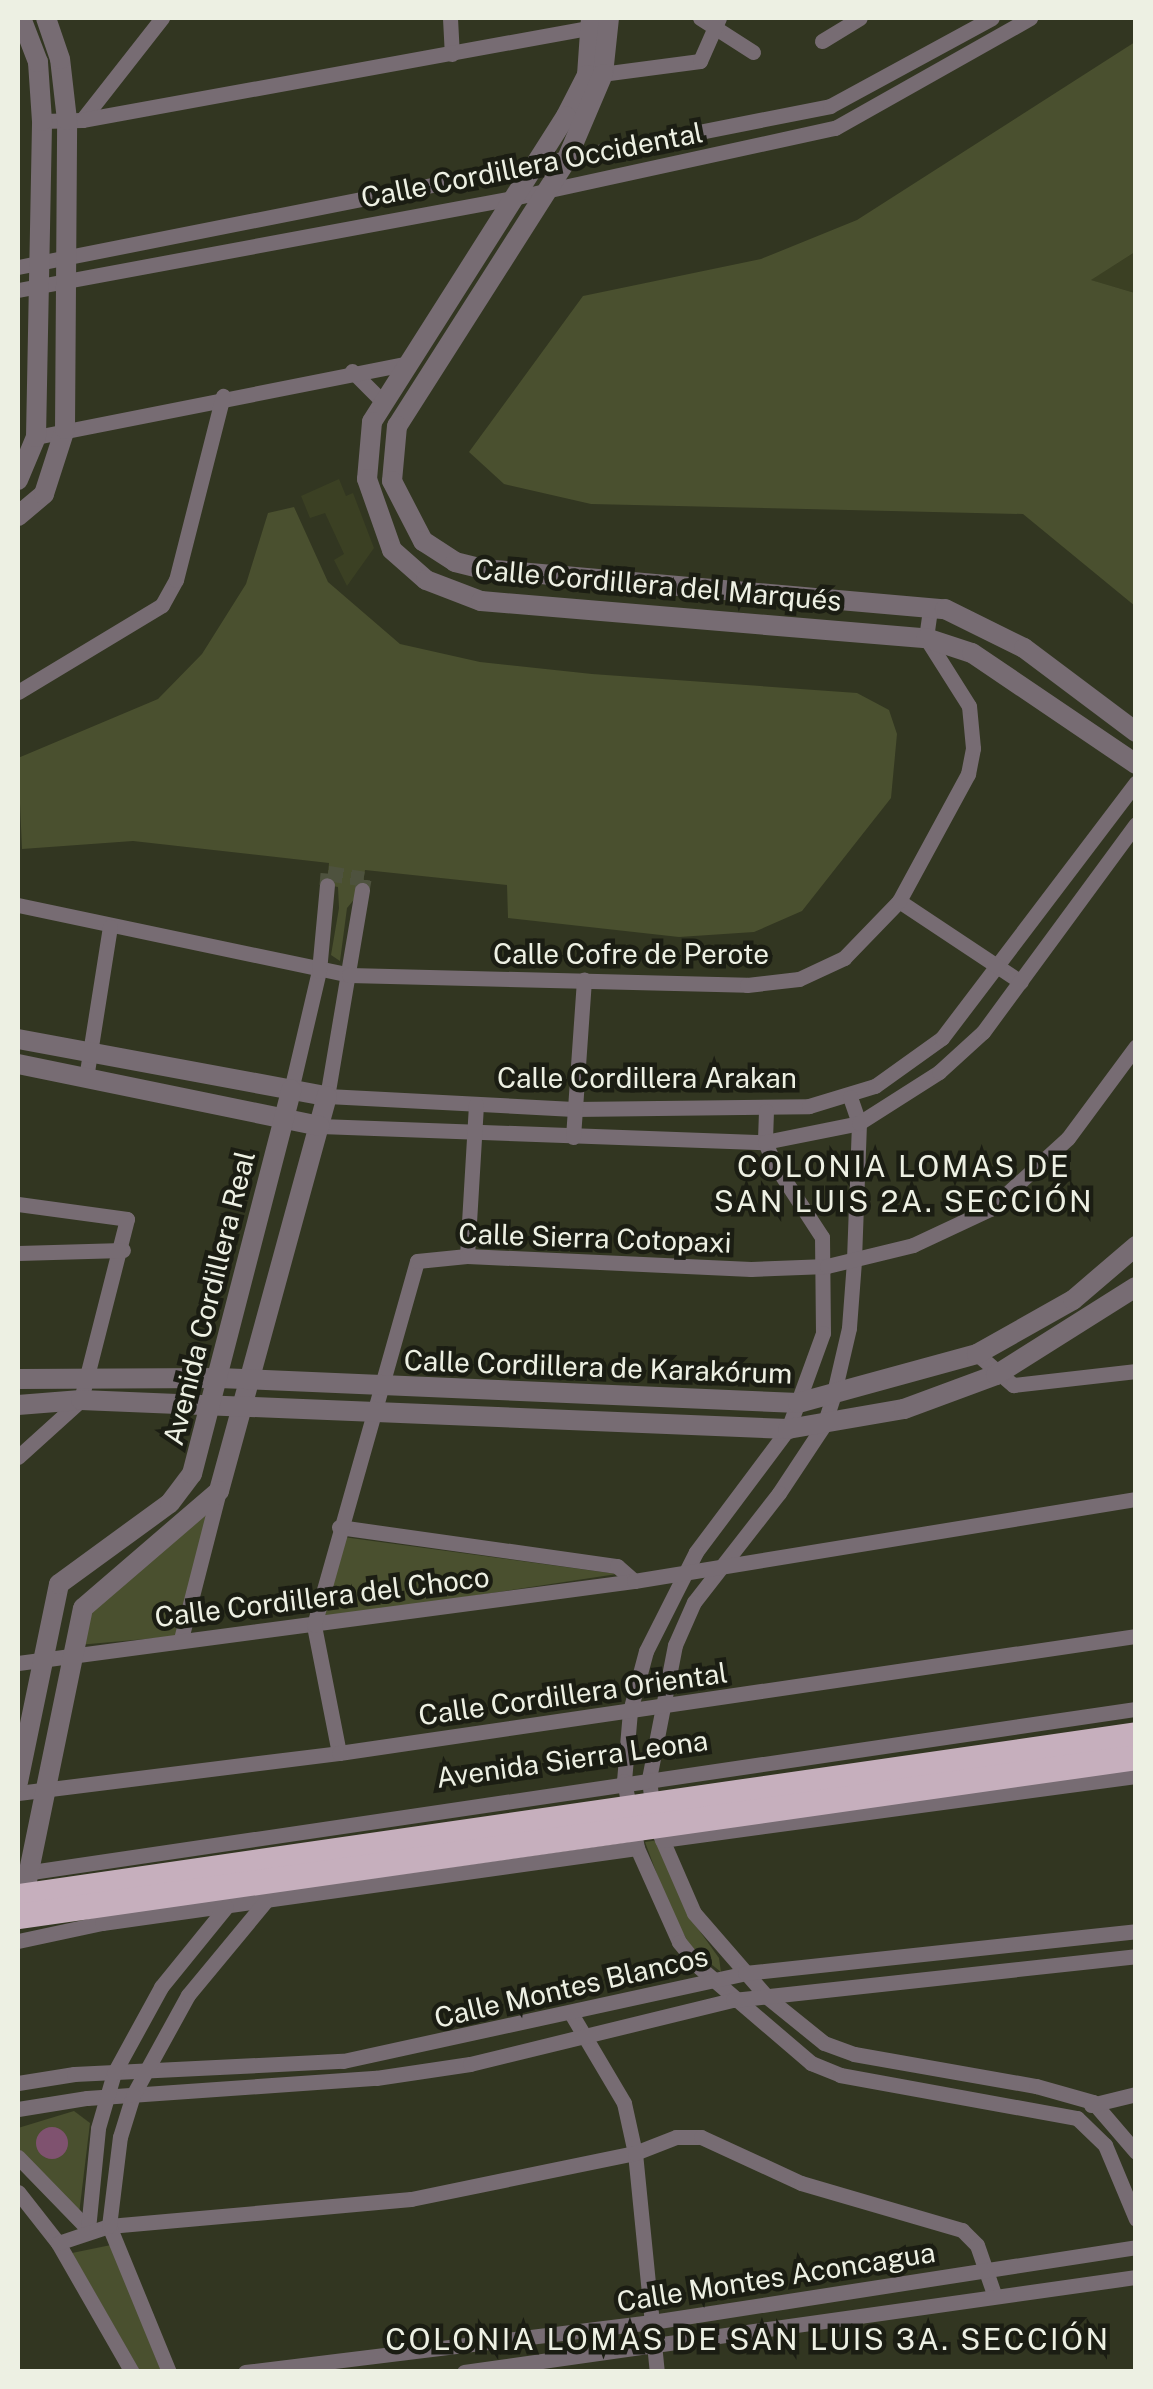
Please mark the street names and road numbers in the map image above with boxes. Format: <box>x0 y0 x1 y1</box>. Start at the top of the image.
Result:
street label: Calle Cordillera Occidental <box>358 115 706 215</box>
street label: Calle Cordillera del Marqués <box>473 552 843 618</box>
street label: Calle Cofre de Perote <box>492 937 770 971</box>
street label: Calle Cordillera Arakan <box>497 1061 797 1095</box>
street label: Avenida Cordillera Real <box>156 1147 262 1449</box>
street label: Calle Sierra Cotopaxi <box>458 1216 732 1260</box>
street label: Calle Cordillera de Karakórum <box>403 1343 793 1391</box>
street label: Calle Cordillera del Choco <box>153 1560 491 1634</box>
street label: Calle Cordillera Oriental <box>416 1656 730 1732</box>
street label: Avenida Sierra Leona <box>434 1723 710 1795</box>
street label: Calle Montes Blancos <box>431 1939 711 2035</box>
street label: Calle Montes Aconcagua <box>614 2235 938 2319</box>

